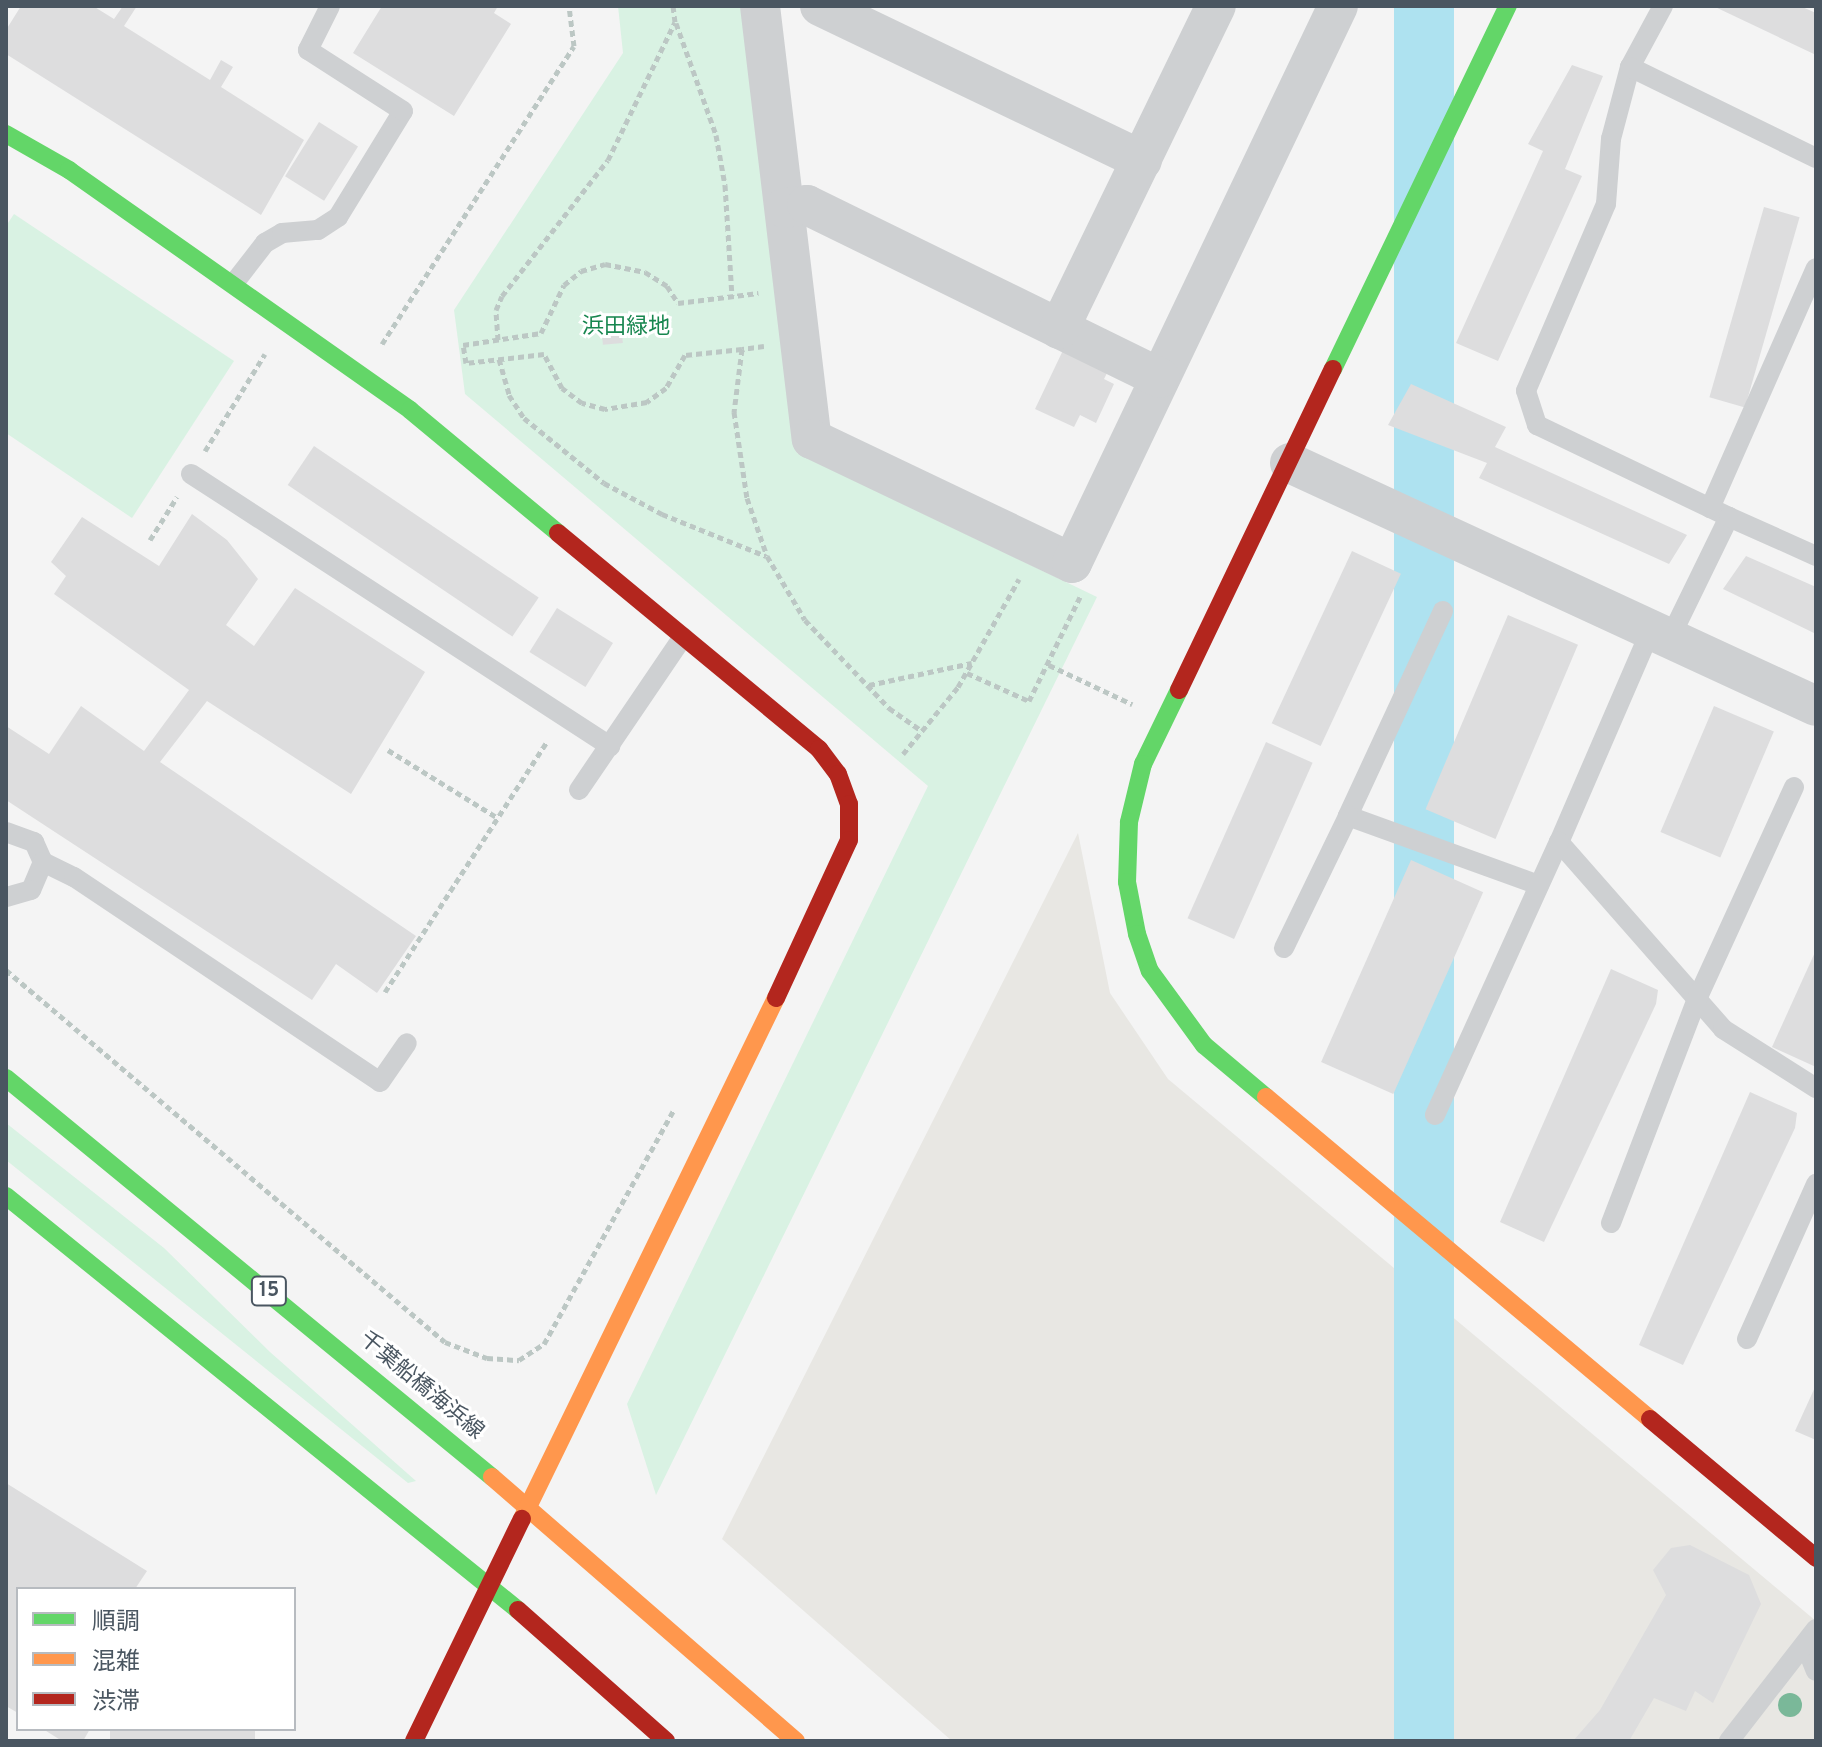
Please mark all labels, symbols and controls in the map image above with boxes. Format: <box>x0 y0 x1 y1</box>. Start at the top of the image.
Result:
park label: 浜田緑地 <box>582 315 670 341</box>
road number: 15 <box>249 1275 289 1307</box>
street label: 千葉船橋海浜線 <box>354 1326 488 1446</box>
legend <box>16 1587 296 1731</box>
text: 順調 <box>92 1608 140 1638</box>
text: 混雑 <box>92 1648 140 1678</box>
text: 渋滞 <box>92 1688 140 1718</box>

